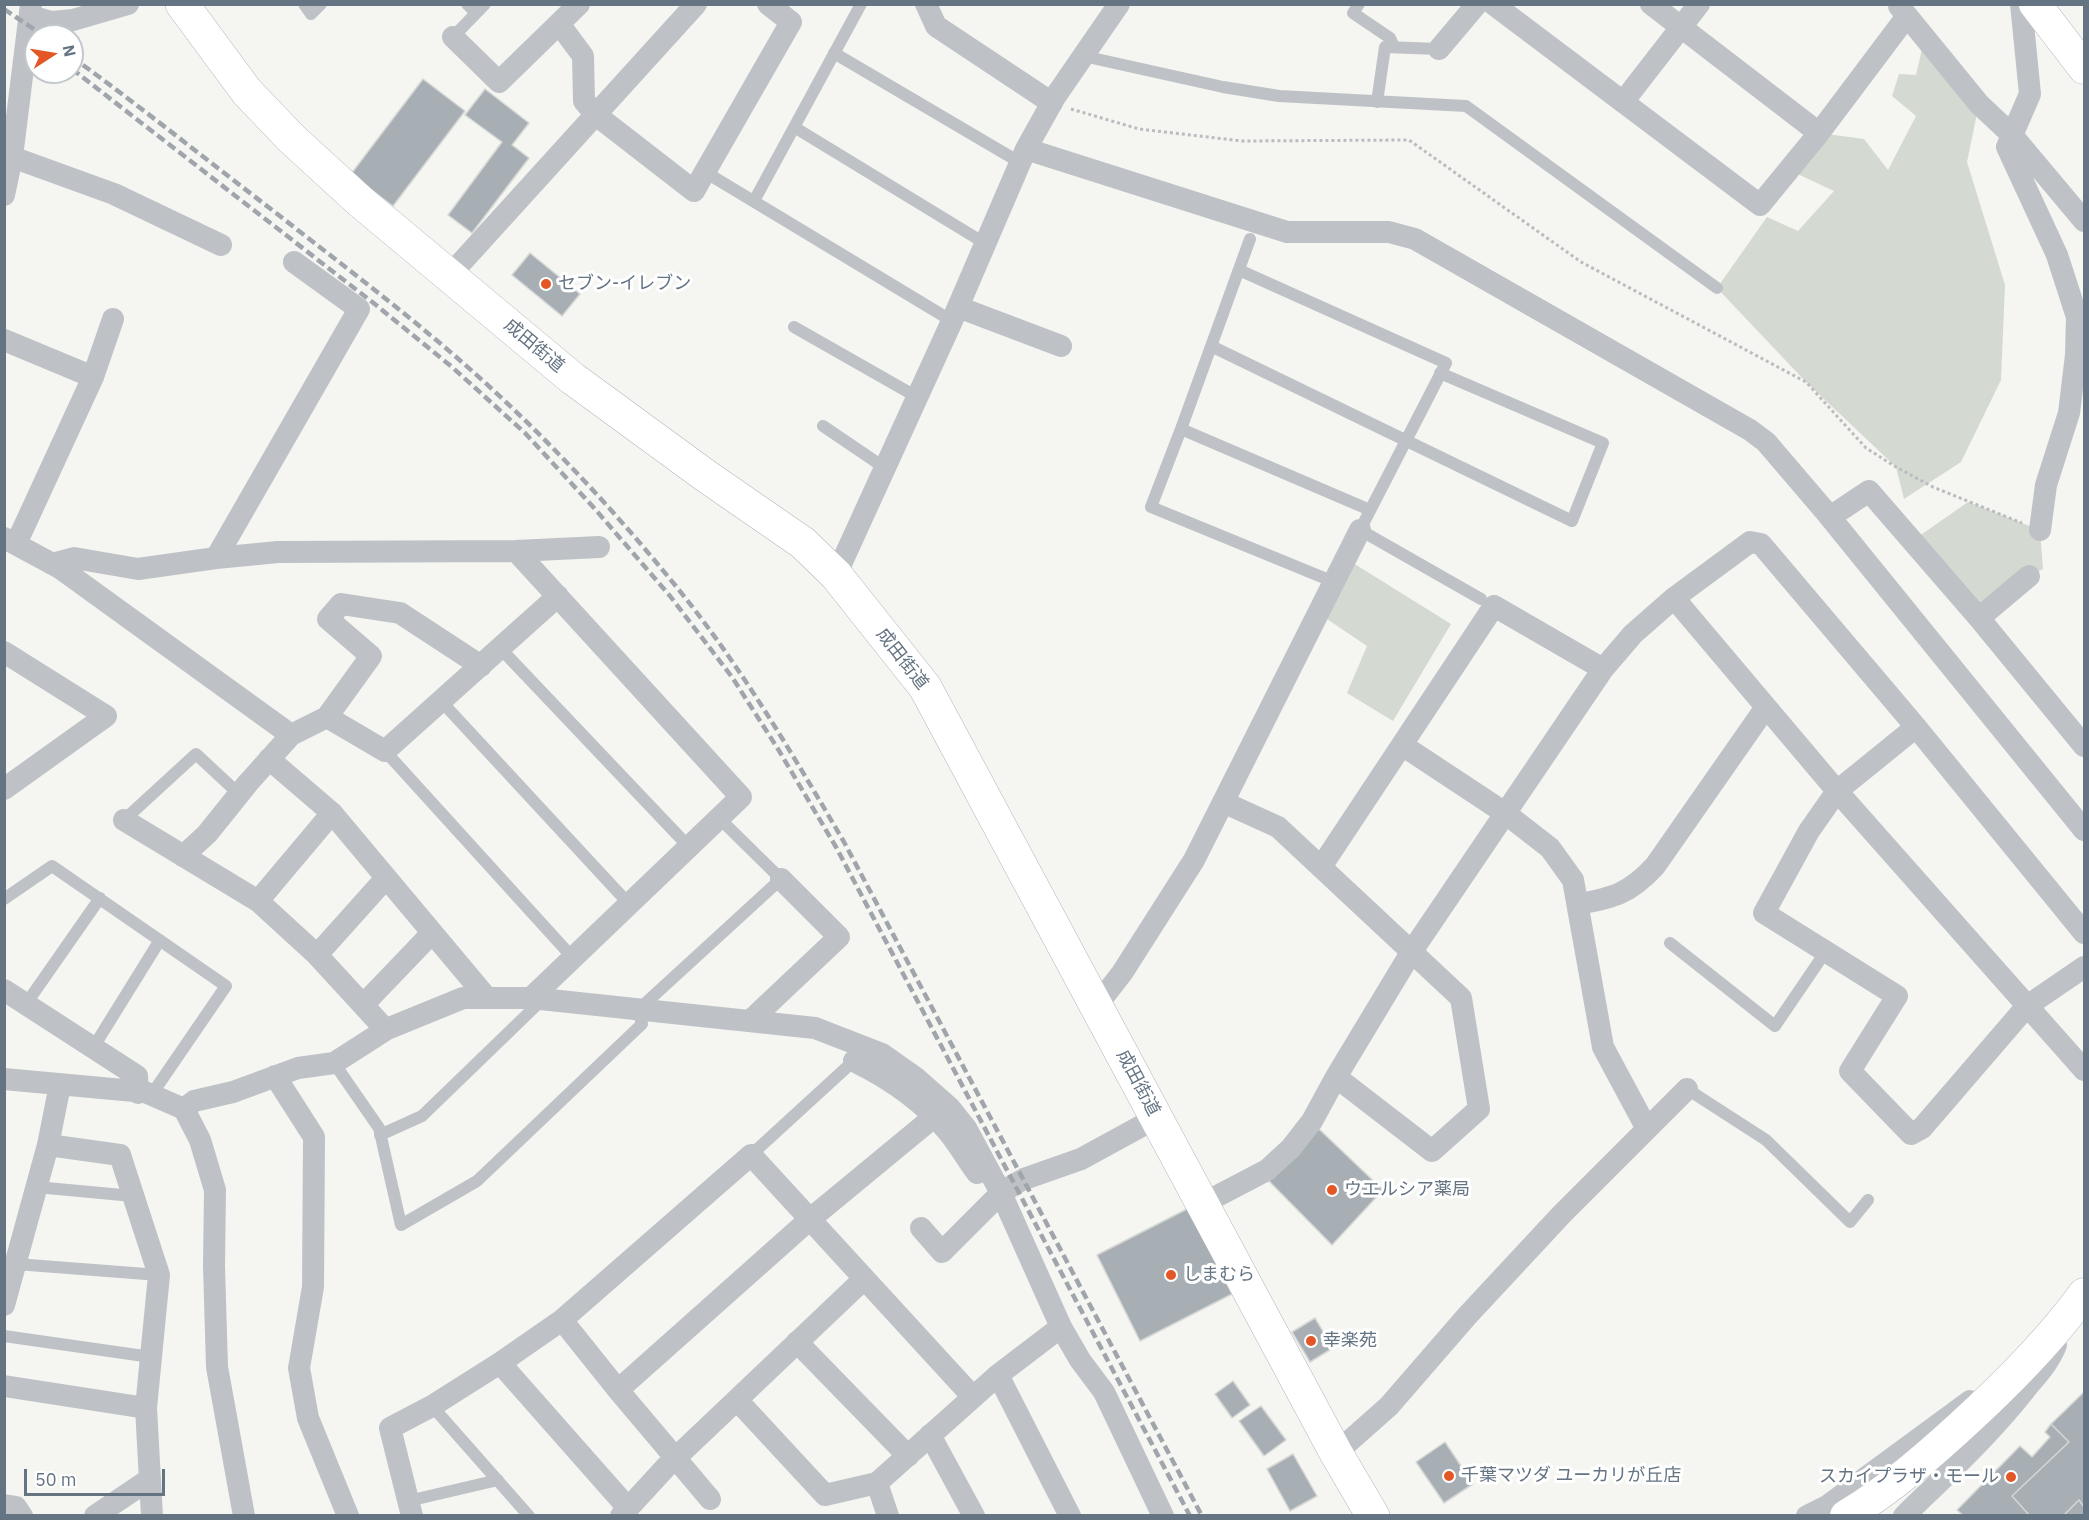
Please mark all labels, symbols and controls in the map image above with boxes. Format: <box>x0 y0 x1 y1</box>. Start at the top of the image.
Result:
north arrow <box>24 24 84 84</box>
text: N <box>59 43 81 58</box>
place label: セブン-イレブン <box>558 273 691 295</box>
marker: セブン-イレブン <box>539 277 553 291</box>
street label: 成田街道 <box>499 315 569 377</box>
street label: 成田街道 <box>871 624 933 694</box>
street label: 成田街道 <box>1112 1046 1164 1120</box>
place label: ウエルシア薬局 <box>1344 1179 1470 1201</box>
marker: ウエルシア薬局 <box>1325 1183 1339 1197</box>
place label: しまむら <box>1183 1264 1255 1286</box>
marker: しまむら <box>1164 1268 1178 1282</box>
place label: 幸楽苑 <box>1323 1330 1377 1352</box>
marker: 幸楽苑 <box>1304 1334 1318 1348</box>
scale bar <box>27 1457 168 1495</box>
place label: 千葉マツダ ユーカリが丘店 <box>1461 1465 1681 1487</box>
place label: スカイプラザ・モール <box>1819 1466 1999 1488</box>
text: 50 m <box>35 1468 77 1491</box>
marker: 千葉マツダ ユーカリが丘店 <box>1442 1469 1456 1483</box>
marker: スカイプラザ・モール <box>2004 1470 2018 1484</box>

